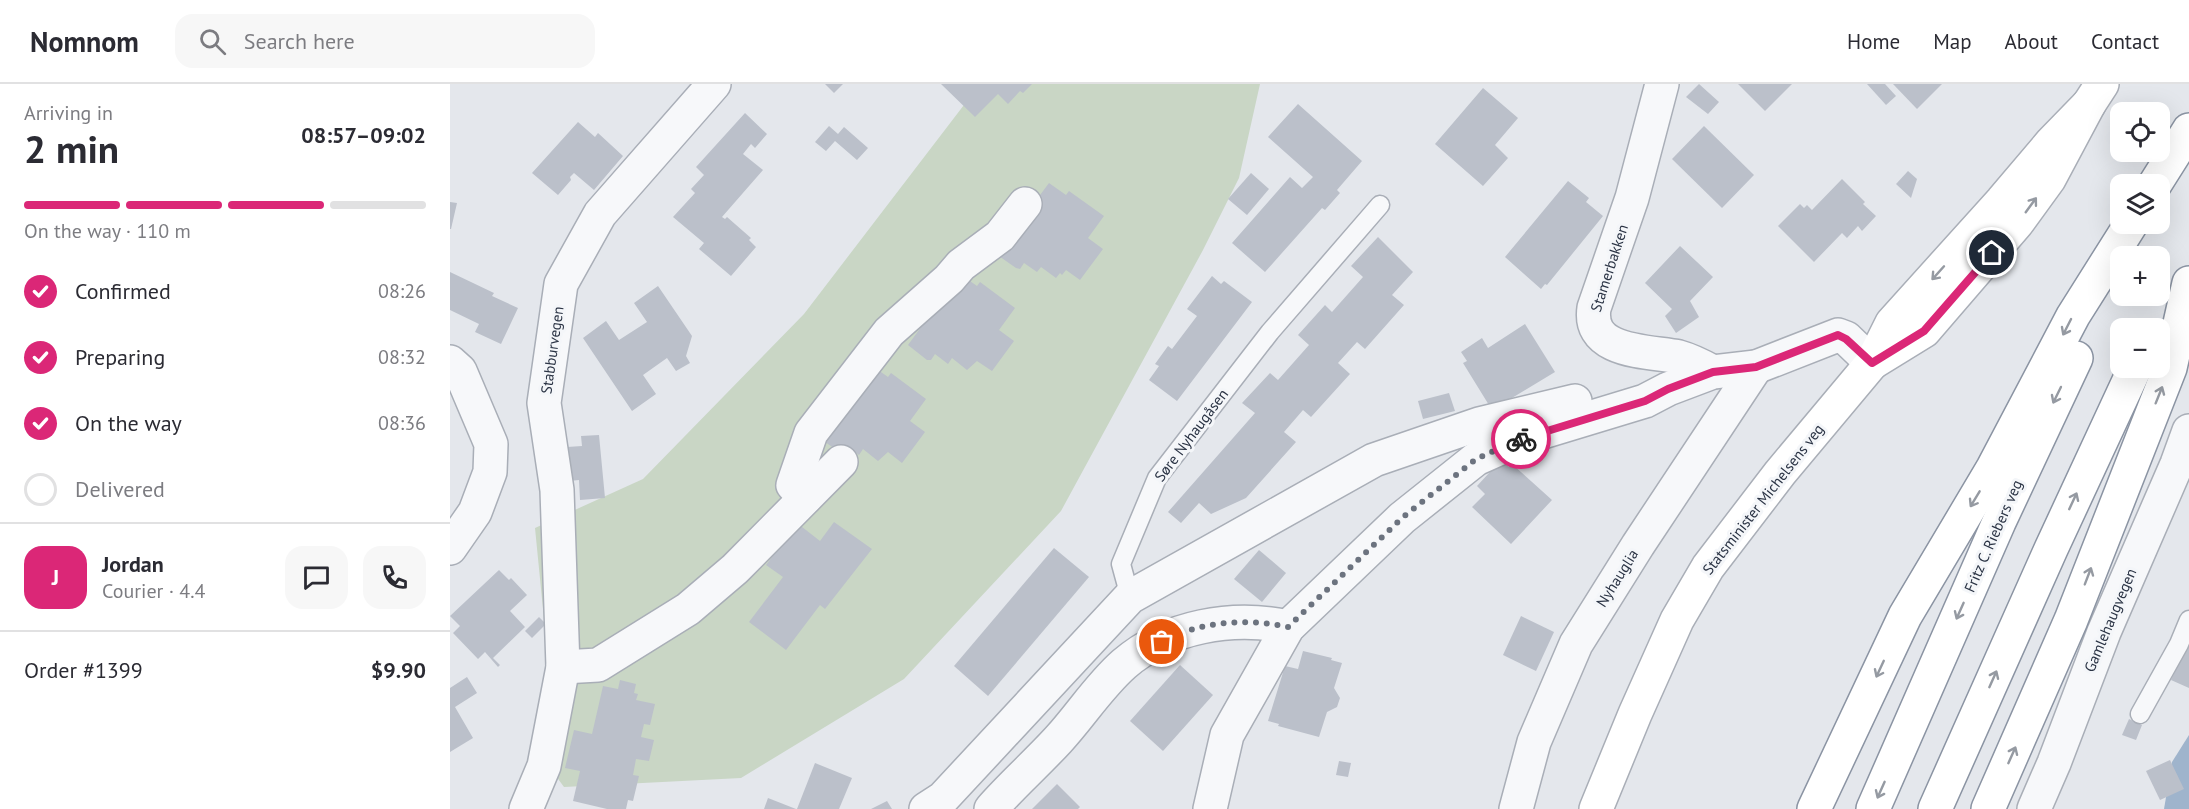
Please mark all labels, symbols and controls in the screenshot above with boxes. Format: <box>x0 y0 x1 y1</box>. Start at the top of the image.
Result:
search box <box>175 14 595 68</box>
text: Nomnom <box>30 23 139 60</box>
icon: search <box>196 25 229 58</box>
text: Search here <box>244 27 355 55</box>
text: Home <box>1847 28 1900 55</box>
text: Map <box>1933 28 1972 55</box>
text: About <box>2005 28 2058 55</box>
text: Contact <box>2091 28 2159 55</box>
text: Arriving in <box>24 100 113 126</box>
map controls <box>2110 102 2170 378</box>
button: locate <box>2110 102 2170 162</box>
text: 08:57–09:02 <box>301 121 426 149</box>
text: 2 min <box>24 123 119 174</box>
button: layers <box>2110 174 2170 234</box>
one-way arrow <box>2024 197 2037 213</box>
text: On the way · 110 m <box>24 218 191 244</box>
street label: Stamerbakken <box>1586 222 1632 314</box>
pin <box>1966 227 2017 278</box>
icon: home <box>1975 236 2008 269</box>
button: + <box>2110 246 2170 306</box>
one-way arrow <box>1931 265 1945 280</box>
icon: check <box>24 275 57 308</box>
text: Confirmed <box>75 277 171 305</box>
text: 08:26 <box>378 278 426 304</box>
street label: Stabburvegen <box>536 305 568 395</box>
one-way arrow <box>2061 318 2073 335</box>
button: − <box>2110 318 2170 378</box>
icon: check <box>24 341 57 374</box>
text: Preparing <box>75 343 165 371</box>
text: 08:32 <box>378 344 426 370</box>
street label: Søre Nyhaugåsen <box>1150 385 1232 485</box>
one-way arrow <box>2051 386 2063 404</box>
one-way arrow <box>2155 386 2166 404</box>
icon: check <box>24 407 57 440</box>
text: On the way <box>75 409 182 437</box>
courier <box>1491 409 1551 469</box>
text: 08:36 <box>378 410 426 436</box>
street label: Statsminister Michelsens veg <box>1698 420 1828 578</box>
icon: bike <box>1505 423 1538 456</box>
text: Delivered <box>75 475 165 503</box>
street label: Fritz C. Riebers veg <box>1960 477 2026 595</box>
one-way arrow <box>1969 490 1981 507</box>
one-way arrow <box>2068 492 2079 511</box>
button: chat <box>285 546 348 609</box>
button: phone <box>363 546 426 609</box>
street label: Nyhauglia <box>1592 546 1642 610</box>
text: Jordan <box>102 550 164 578</box>
text: J <box>52 563 59 591</box>
street label: Gamlehaugvegen <box>2080 565 2140 675</box>
one-way arrow <box>2083 567 2094 586</box>
text: Courier · 4.4 <box>102 578 205 604</box>
one-way arrow <box>1954 601 1965 620</box>
pin <box>1136 616 1187 667</box>
icon: bag <box>1145 625 1178 658</box>
text: Order #1399 <box>24 656 143 684</box>
text: $9.90 <box>371 656 426 684</box>
one-way arrow <box>1874 659 1886 677</box>
one-way arrow <box>1987 670 1999 688</box>
one-way arrow <box>2006 747 2018 765</box>
one-way arrow <box>1875 780 1887 798</box>

